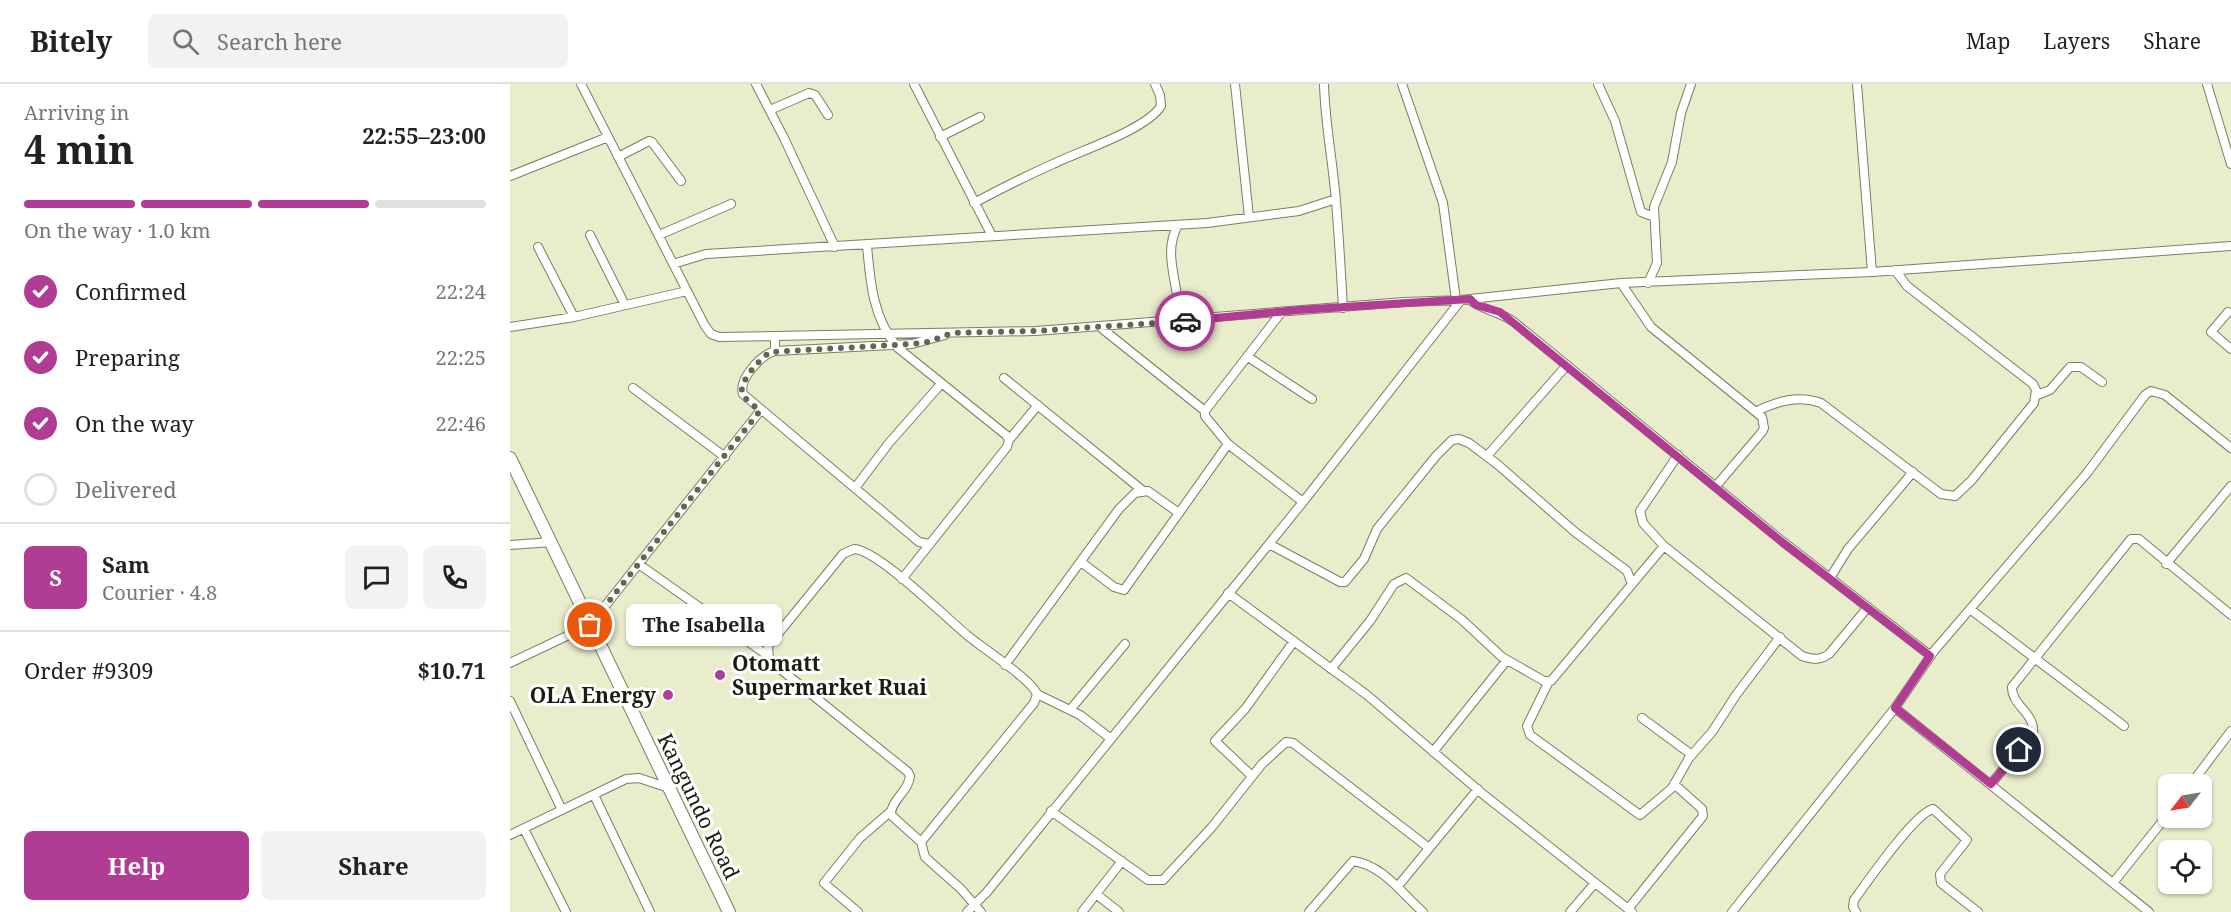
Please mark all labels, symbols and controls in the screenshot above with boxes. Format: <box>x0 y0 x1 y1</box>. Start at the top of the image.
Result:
search box <box>148 14 568 68</box>
text: Bitely <box>30 22 112 60</box>
icon: search <box>169 25 202 58</box>
text: Search here <box>217 26 342 56</box>
text: Map <box>1966 27 2010 55</box>
text: Layers <box>2043 27 2110 55</box>
text: Share <box>2143 27 2201 55</box>
text: Arriving in <box>24 99 129 126</box>
text: 22:55–23:00 <box>362 120 486 150</box>
text: 4 min <box>24 122 134 175</box>
text: On the way · 1.0 km <box>24 217 211 244</box>
icon: check <box>24 275 57 308</box>
text: Confirmed <box>75 276 186 306</box>
text: 22:24 <box>436 278 486 305</box>
courier <box>1155 291 1215 351</box>
icon: car <box>1169 305 1202 338</box>
icon: check <box>24 341 57 374</box>
text: Preparing <box>75 342 180 372</box>
text: 22:25 <box>436 344 486 371</box>
icon: check <box>24 407 57 440</box>
text: On the way <box>75 408 194 438</box>
text: 22:46 <box>436 410 486 437</box>
text: Delivered <box>75 474 177 504</box>
button: chat <box>345 546 408 609</box>
button: phone <box>423 546 486 609</box>
text: Sam <box>102 549 150 579</box>
text: S <box>49 562 62 592</box>
text: Courier · 4.8 <box>102 579 217 606</box>
pin <box>564 599 615 650</box>
callout: The Isabella <box>626 604 782 646</box>
icon: bag <box>573 608 606 641</box>
text: The Isabella <box>642 611 766 638</box>
place label: Otomatt Supermarket Ruai <box>732 649 927 701</box>
text: Order #9309 <box>24 655 154 685</box>
text: $10.71 <box>417 655 486 685</box>
marker: Otomatt Supermarket Ruai <box>713 668 727 682</box>
place label: OLA Energy <box>530 681 657 709</box>
marker: OLA Energy <box>661 688 675 702</box>
pin <box>1993 724 2044 775</box>
street label: Kangundo Road <box>651 728 747 884</box>
icon: home <box>2002 733 2035 766</box>
north arrow <box>2158 774 2212 828</box>
map controls <box>2158 774 2212 894</box>
button: Help <box>24 831 249 900</box>
button: Share <box>261 831 486 900</box>
button: locate <box>2158 840 2212 894</box>

